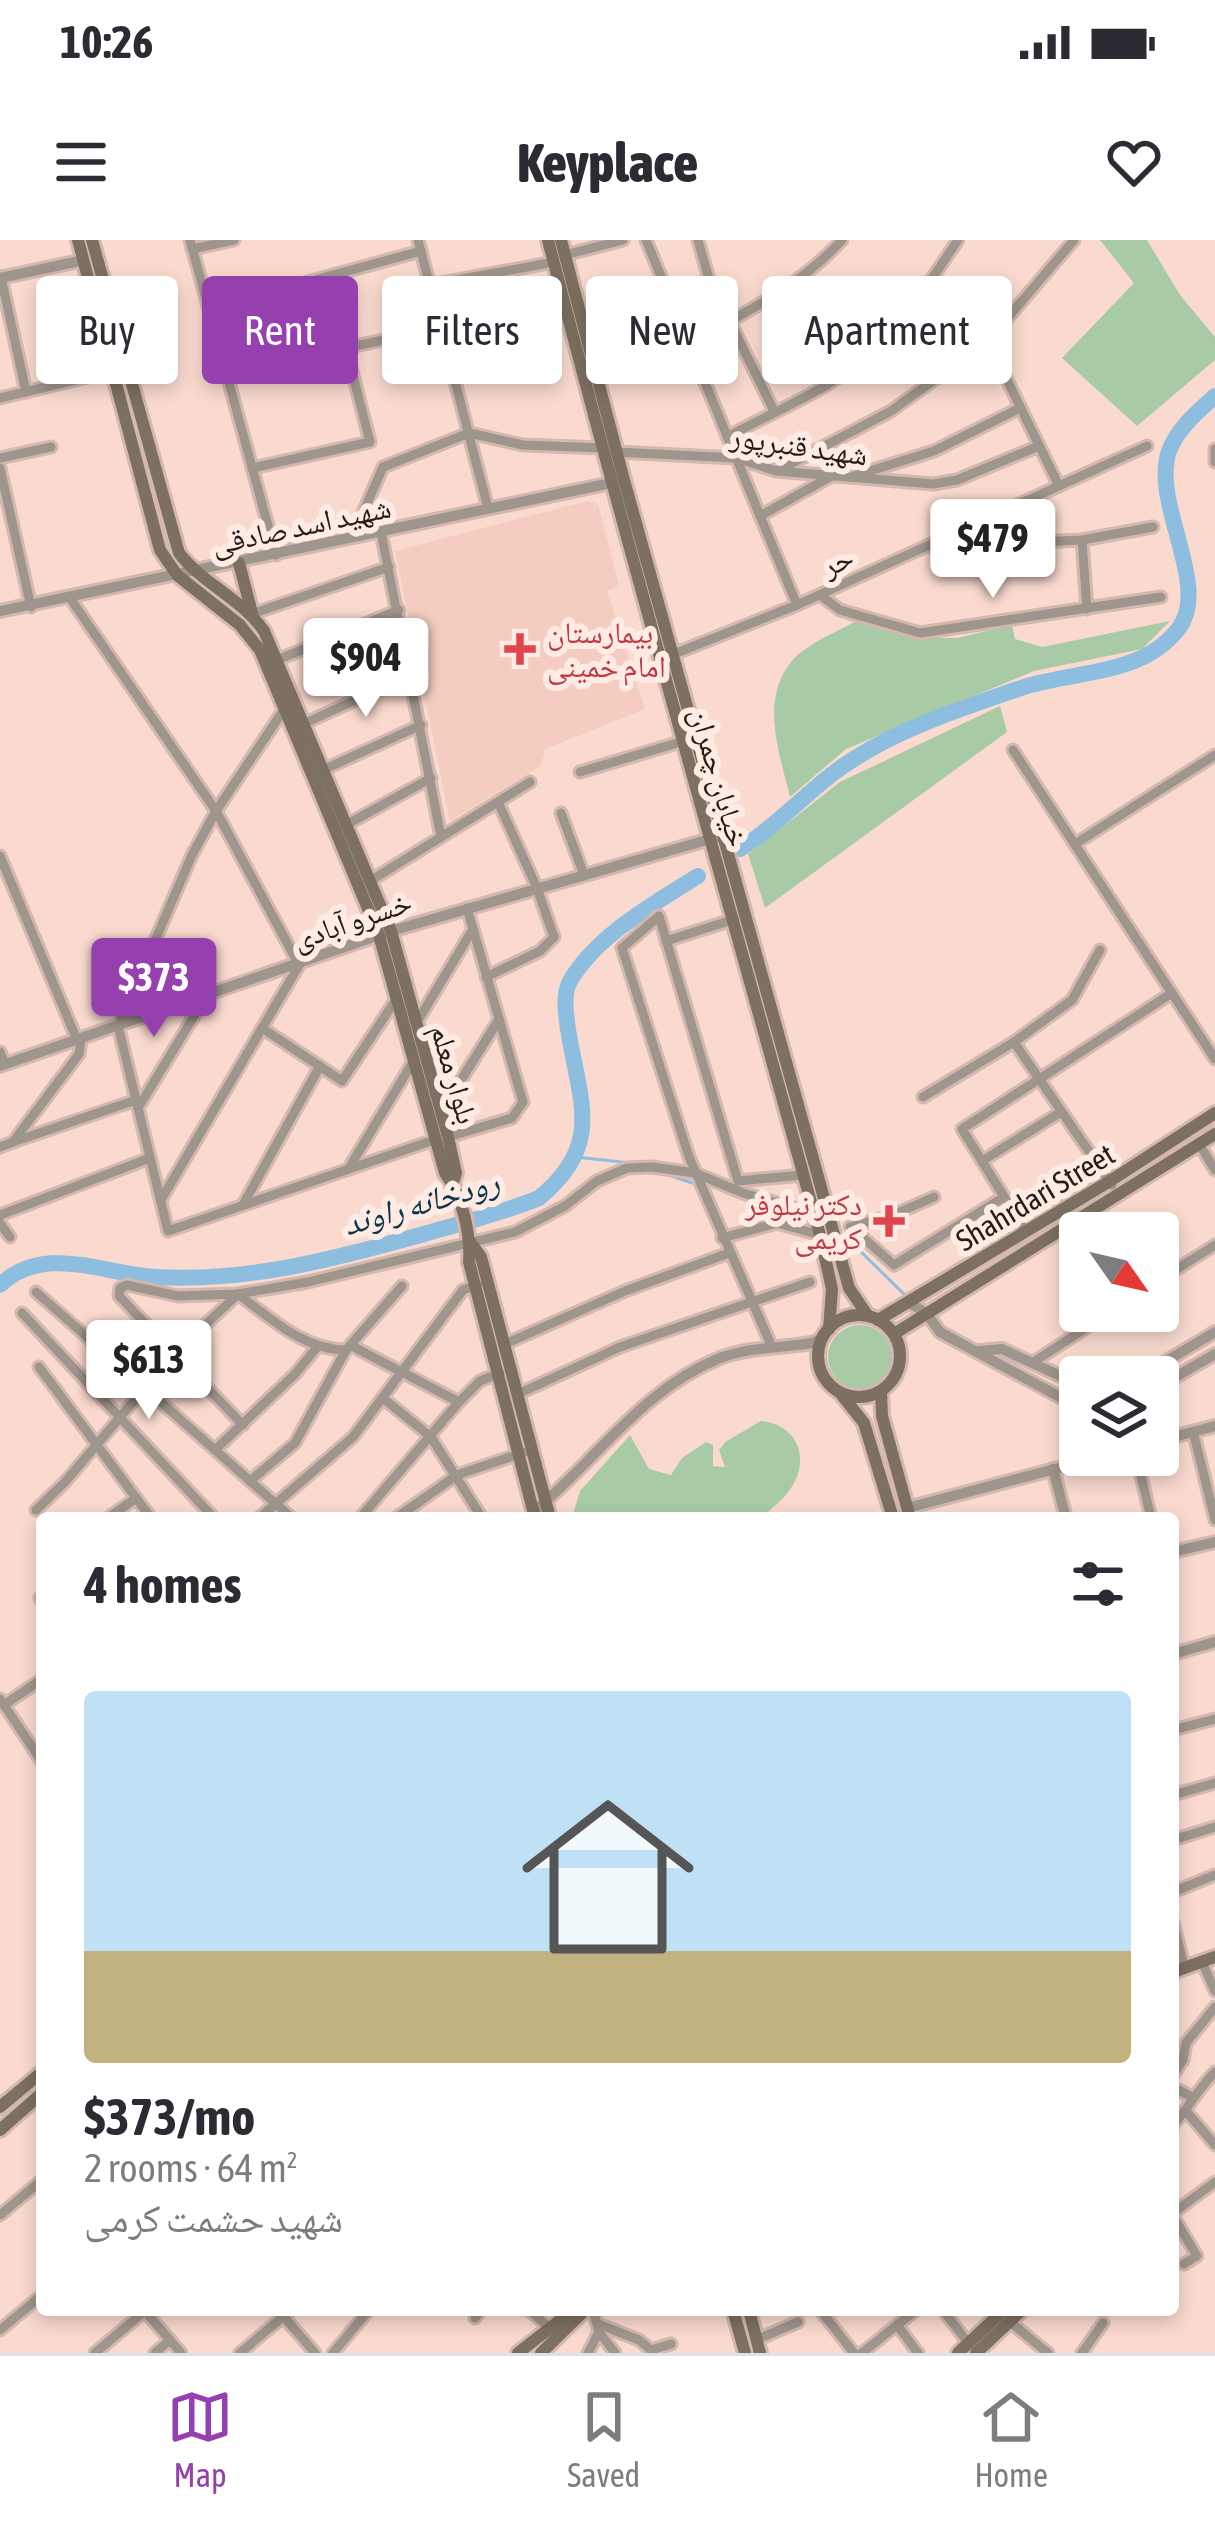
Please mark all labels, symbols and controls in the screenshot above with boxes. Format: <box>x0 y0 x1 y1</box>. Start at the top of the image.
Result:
text: 10:26 <box>60 16 154 68</box>
icon: menu <box>48 129 114 195</box>
icon: heart <box>1101 129 1167 195</box>
text: Keyplace <box>517 132 698 193</box>
chip: Buy <box>36 276 178 384</box>
chip: Rent <box>202 276 358 384</box>
chip: Filters <box>382 276 562 384</box>
chip: New <box>586 276 738 384</box>
chip: Apartment <box>762 276 1012 384</box>
street label: شهید قنبرپور <box>727 418 870 474</box>
street label: شهید اسد صادقی <box>208 489 394 563</box>
pin: $479 <box>922 499 1064 601</box>
text: $479 <box>957 516 1029 560</box>
street label: حر <box>815 539 858 583</box>
place label: بیمارستان امام خمینی <box>547 615 666 686</box>
pin: $904 <box>295 618 437 720</box>
marker: بیمارستان امام خمینی <box>504 633 536 665</box>
text: $904 <box>330 635 402 679</box>
street label: خیابان چمران <box>682 703 756 851</box>
street label: خسرو آبادی <box>288 884 416 958</box>
pin: $373 <box>83 938 225 1040</box>
text: $373 <box>118 955 190 999</box>
street label: بلوار معلم <box>421 1020 485 1129</box>
street label: Shahrdari Street <box>950 1136 1120 1258</box>
water label: رودخانه راوند <box>339 1162 503 1242</box>
place label: دکتر نیلوفر کریمی <box>744 1187 862 1257</box>
marker: دکتر نیلوفر کریمی <box>873 1205 905 1237</box>
north arrow <box>1059 1212 1179 1332</box>
map controls <box>1059 1212 1179 1476</box>
pin: $613 <box>78 1320 220 1422</box>
text: $613 <box>113 1337 185 1381</box>
button: layers <box>1059 1356 1179 1476</box>
icon: filters <box>1065 1551 1131 1617</box>
text: 4 homes <box>84 1555 242 1614</box>
icon: home <box>500 1769 716 1985</box>
text: $373/mo <box>84 2087 255 2146</box>
text: 2 rooms · 64 m² <box>84 2146 298 2190</box>
text: شهید حشمت کرمی <box>84 2196 343 2240</box>
tab: Map <box>167 2384 233 2494</box>
tab: Saved <box>567 2384 640 2494</box>
tab: Home <box>974 2384 1048 2494</box>

